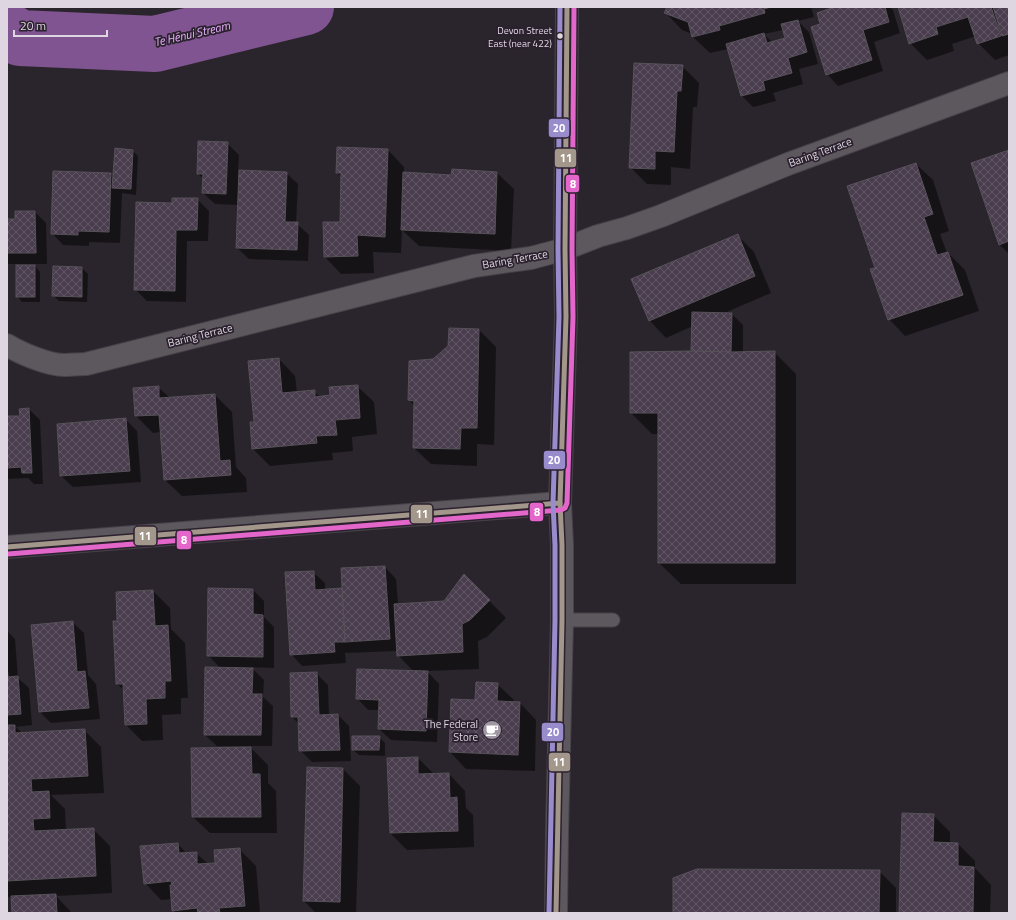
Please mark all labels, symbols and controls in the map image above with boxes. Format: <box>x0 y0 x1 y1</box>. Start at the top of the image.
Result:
scale bar <box>14 12 107 38</box>
water label: Te Hēnui Stream <box>152 15 232 51</box>
text: 20 m <box>20 16 46 35</box>
place label: Devon Street East (near 422) <box>488 23 552 51</box>
marker: Devon Street East (near 422) <box>555 31 565 41</box>
line badge: 20 <box>548 118 570 138</box>
text: 20 <box>553 120 565 136</box>
street label: Baring Terrace <box>786 133 854 171</box>
line badge: 11 <box>554 148 577 168</box>
text: 11 <box>560 150 572 166</box>
line badge: 8 <box>565 174 580 193</box>
text: 8 <box>570 176 576 192</box>
street label: Baring Terrace <box>481 245 549 273</box>
street label: Baring Terrace <box>166 319 234 351</box>
line badge: 20 <box>543 450 566 470</box>
text: 20 <box>548 452 560 468</box>
line badge: 8 <box>529 502 544 522</box>
line badge: 11 <box>410 504 433 524</box>
text: 8 <box>534 504 540 520</box>
text: 11 <box>416 506 428 522</box>
line badge: 11 <box>134 526 157 546</box>
text: 11 <box>139 528 151 544</box>
line badge: 8 <box>176 530 192 550</box>
text: 8 <box>181 532 187 548</box>
place label: The Federal Store <box>424 716 478 745</box>
cafe icon: The Federal Store <box>481 719 503 741</box>
line badge: 20 <box>541 722 564 742</box>
text: 20 <box>547 724 559 740</box>
line badge: 11 <box>548 752 571 772</box>
text: 11 <box>553 754 565 770</box>

